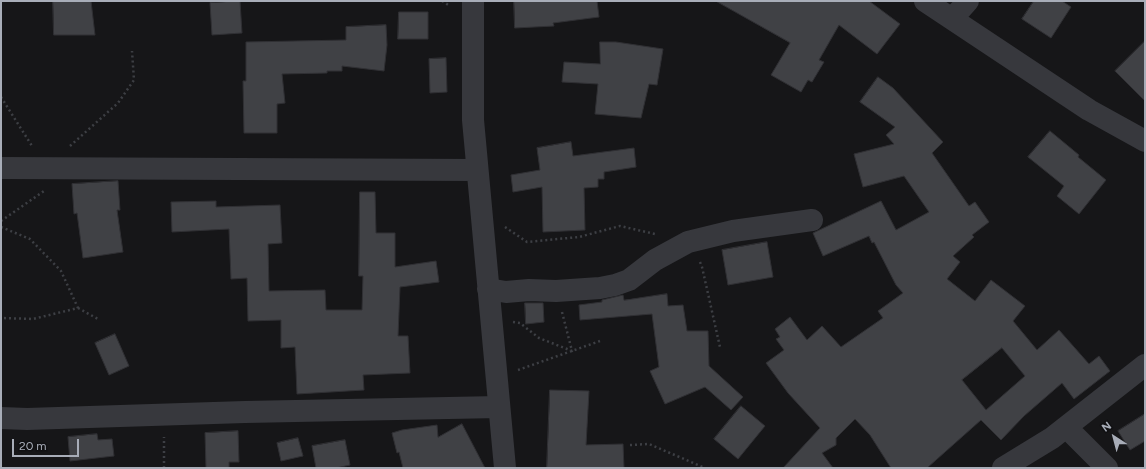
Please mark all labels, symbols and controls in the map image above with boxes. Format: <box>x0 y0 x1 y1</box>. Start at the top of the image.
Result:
north arrow <box>1094 417 1134 457</box>
text: N <box>1099 419 1114 435</box>
scale bar <box>14 431 81 457</box>
text: 20 m <box>19 439 47 453</box>

